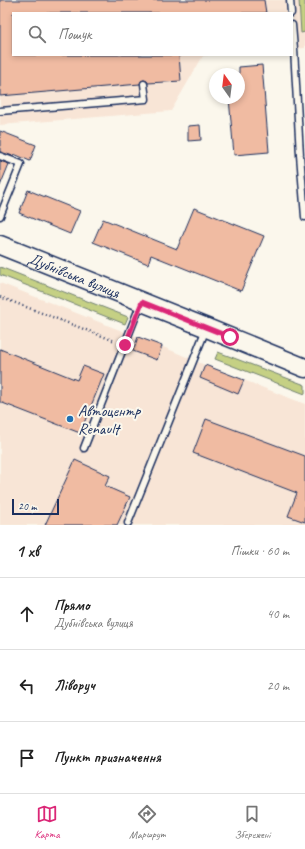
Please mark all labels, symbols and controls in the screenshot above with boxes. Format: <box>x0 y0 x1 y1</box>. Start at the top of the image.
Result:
search box <box>12 12 293 56</box>
icon: search <box>26 23 48 45</box>
text: Пошук <box>58 25 91 44</box>
north arrow <box>209 68 245 104</box>
street label: Дубнівська вулиця <box>25 248 124 303</box>
route start <box>221 328 239 346</box>
route end <box>116 336 134 354</box>
place label: Автоцентр Renault <box>78 401 141 439</box>
marker: Автоцентр Renault <box>65 414 75 424</box>
scale bar <box>12 497 59 516</box>
text: 20 m <box>18 499 37 513</box>
text: 1 хв <box>16 541 39 562</box>
text: Пішки · 60 m <box>231 543 289 559</box>
text: Прямо <box>54 596 90 615</box>
icon: ahead <box>16 603 38 625</box>
text: 40 m <box>267 606 289 622</box>
text: Дубнівська вулиця <box>54 615 133 631</box>
icon: left <box>16 675 38 697</box>
text: Ліворуч <box>54 676 95 695</box>
text: 20 m <box>267 678 289 694</box>
icon: arrive <box>16 747 38 769</box>
text: Пункт призначення <box>54 748 161 767</box>
tab: Карта <box>35 803 60 841</box>
tab: Маршрут <box>129 803 165 841</box>
tab: Збережені <box>235 803 270 841</box>

